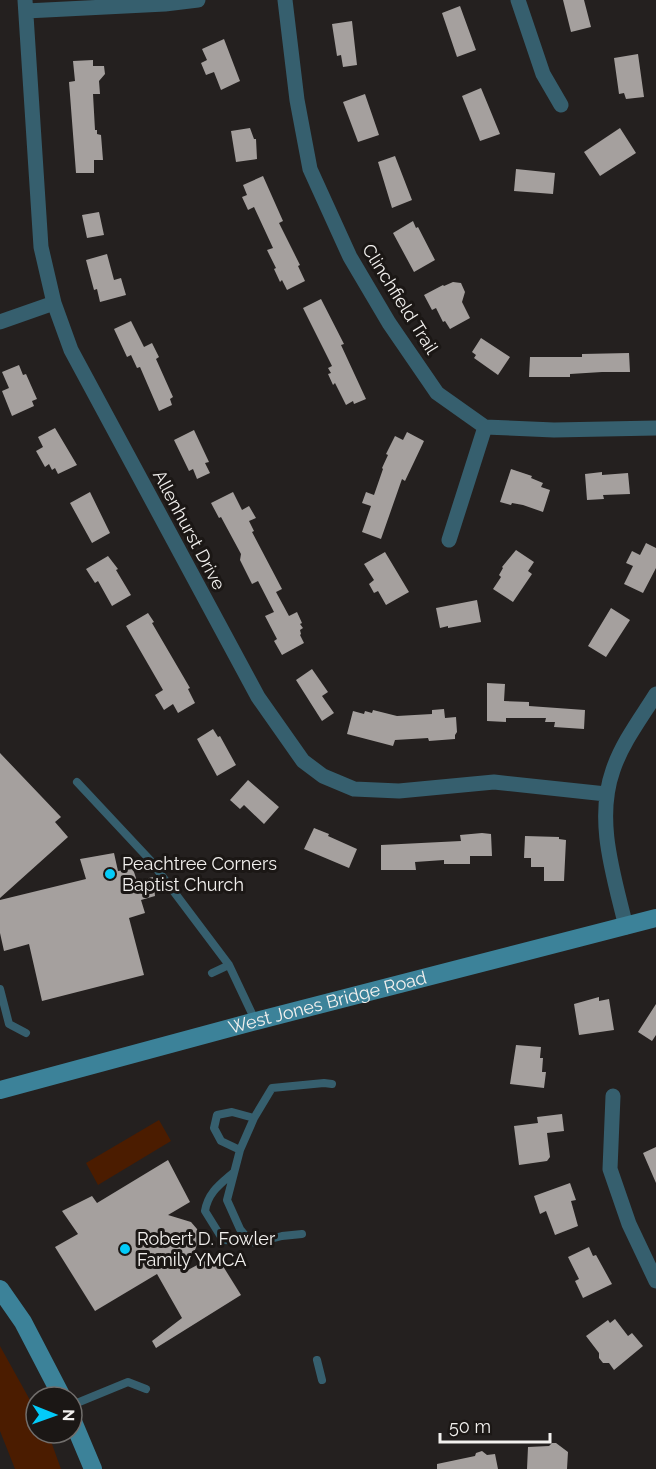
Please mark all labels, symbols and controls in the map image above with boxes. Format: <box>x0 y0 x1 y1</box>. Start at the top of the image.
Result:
street label: Clinchfield Trail <box>358 240 443 358</box>
street label: Allenhurst Drive <box>149 466 230 594</box>
place label: Peachtree Corners Baptist Church <box>122 853 277 895</box>
marker: Peachtree Corners Baptist Church <box>103 867 117 881</box>
street label: West Jones Bridge Road <box>226 967 429 1038</box>
place label: Robert D. Fowler Family YMCA <box>137 1228 276 1270</box>
marker: Robert D. Fowler Family YMCA <box>118 1242 132 1256</box>
north arrow <box>24 1385 84 1445</box>
scale bar <box>440 1406 550 1444</box>
text: N <box>59 1409 78 1422</box>
text: 50 m <box>449 1416 491 1437</box>

